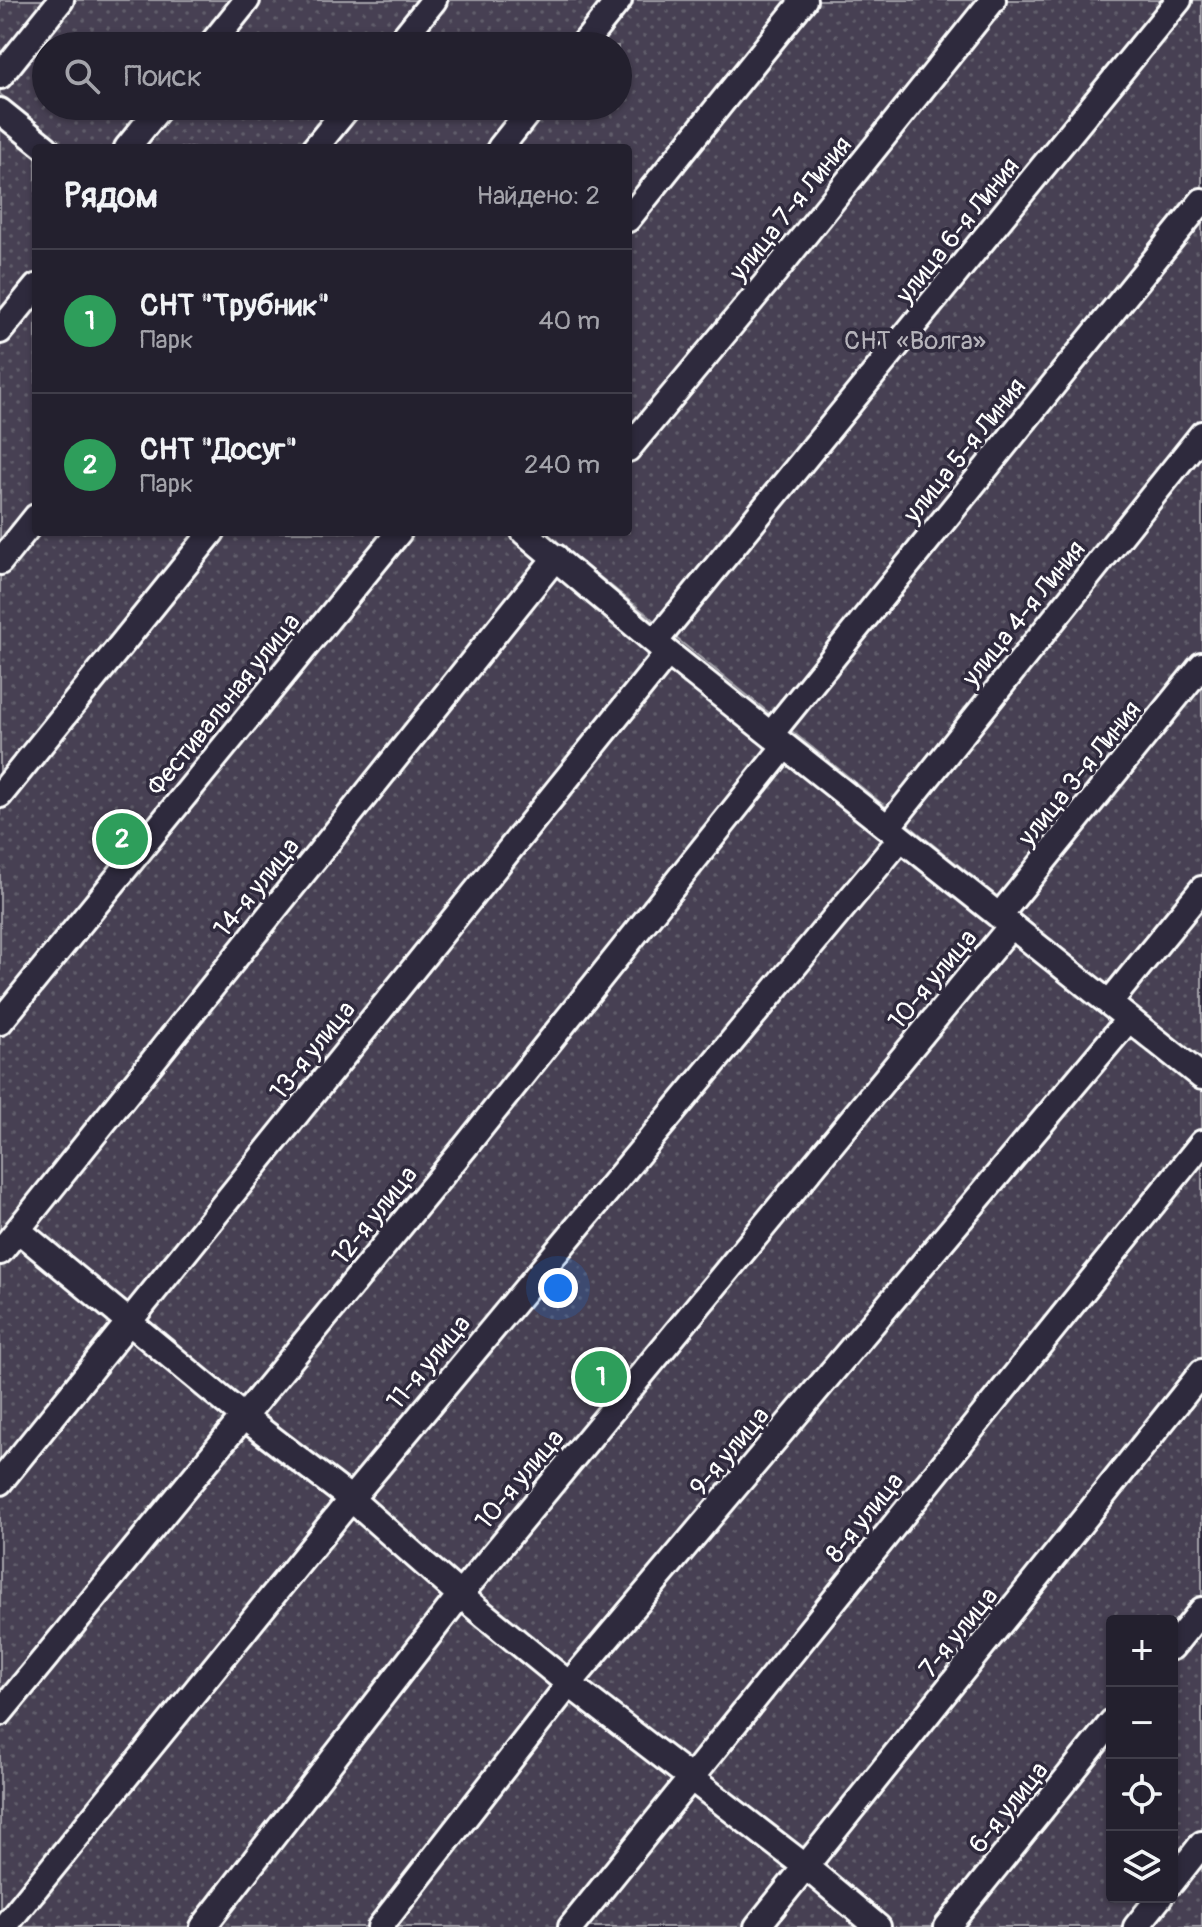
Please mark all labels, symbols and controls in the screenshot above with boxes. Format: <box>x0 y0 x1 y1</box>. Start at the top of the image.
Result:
search box <box>32 32 632 120</box>
icon: search <box>60 54 104 98</box>
text: Поиск <box>124 58 202 95</box>
street label: улица 7-я Линия <box>722 130 859 288</box>
street label: улица 6-я Линия <box>889 151 1026 311</box>
text: Рядом <box>64 175 158 218</box>
text: Найдено: 2 <box>476 180 600 212</box>
text: СНТ "Трубник" <box>140 287 330 324</box>
text: 1 <box>85 305 95 337</box>
text: 40 m <box>538 305 600 337</box>
text: Парк <box>140 324 193 356</box>
park label: СНТ «Волга» <box>844 325 986 357</box>
street label: улица 5-я Линия <box>896 372 1033 530</box>
text: СНТ "Досуг" <box>140 431 297 468</box>
text: 2 <box>83 449 97 481</box>
text: 240 m <box>524 449 600 481</box>
text: Парк <box>140 468 193 500</box>
street label: улица 4-я Линия <box>955 534 1092 694</box>
street label: Фестивальная улица <box>140 607 307 802</box>
street label: улица 3-я Линия <box>1011 694 1148 854</box>
pin: 2 <box>96 809 148 869</box>
street label: 14-я улица <box>207 831 307 944</box>
street label: 10-я улица <box>881 923 984 1037</box>
street label: 13-я улица <box>263 995 362 1107</box>
street label: 12-я улица <box>325 1160 424 1272</box>
your location <box>538 1268 578 1308</box>
street label: 11-я улица <box>380 1309 478 1417</box>
pin: 1 <box>575 1347 627 1407</box>
street label: 9-я улица <box>683 1400 776 1503</box>
street label: 10-я улица <box>468 1423 571 1537</box>
street label: 8-я улица <box>819 1466 911 1569</box>
street label: 7-я улица <box>913 1581 1005 1684</box>
map controls <box>1106 1615 1178 1903</box>
button: + <box>1106 1615 1178 1687</box>
button: − <box>1106 1687 1178 1759</box>
street label: 6-я улица <box>962 1755 1055 1860</box>
button: locate <box>1106 1759 1178 1831</box>
button: layers <box>1106 1831 1178 1903</box>

